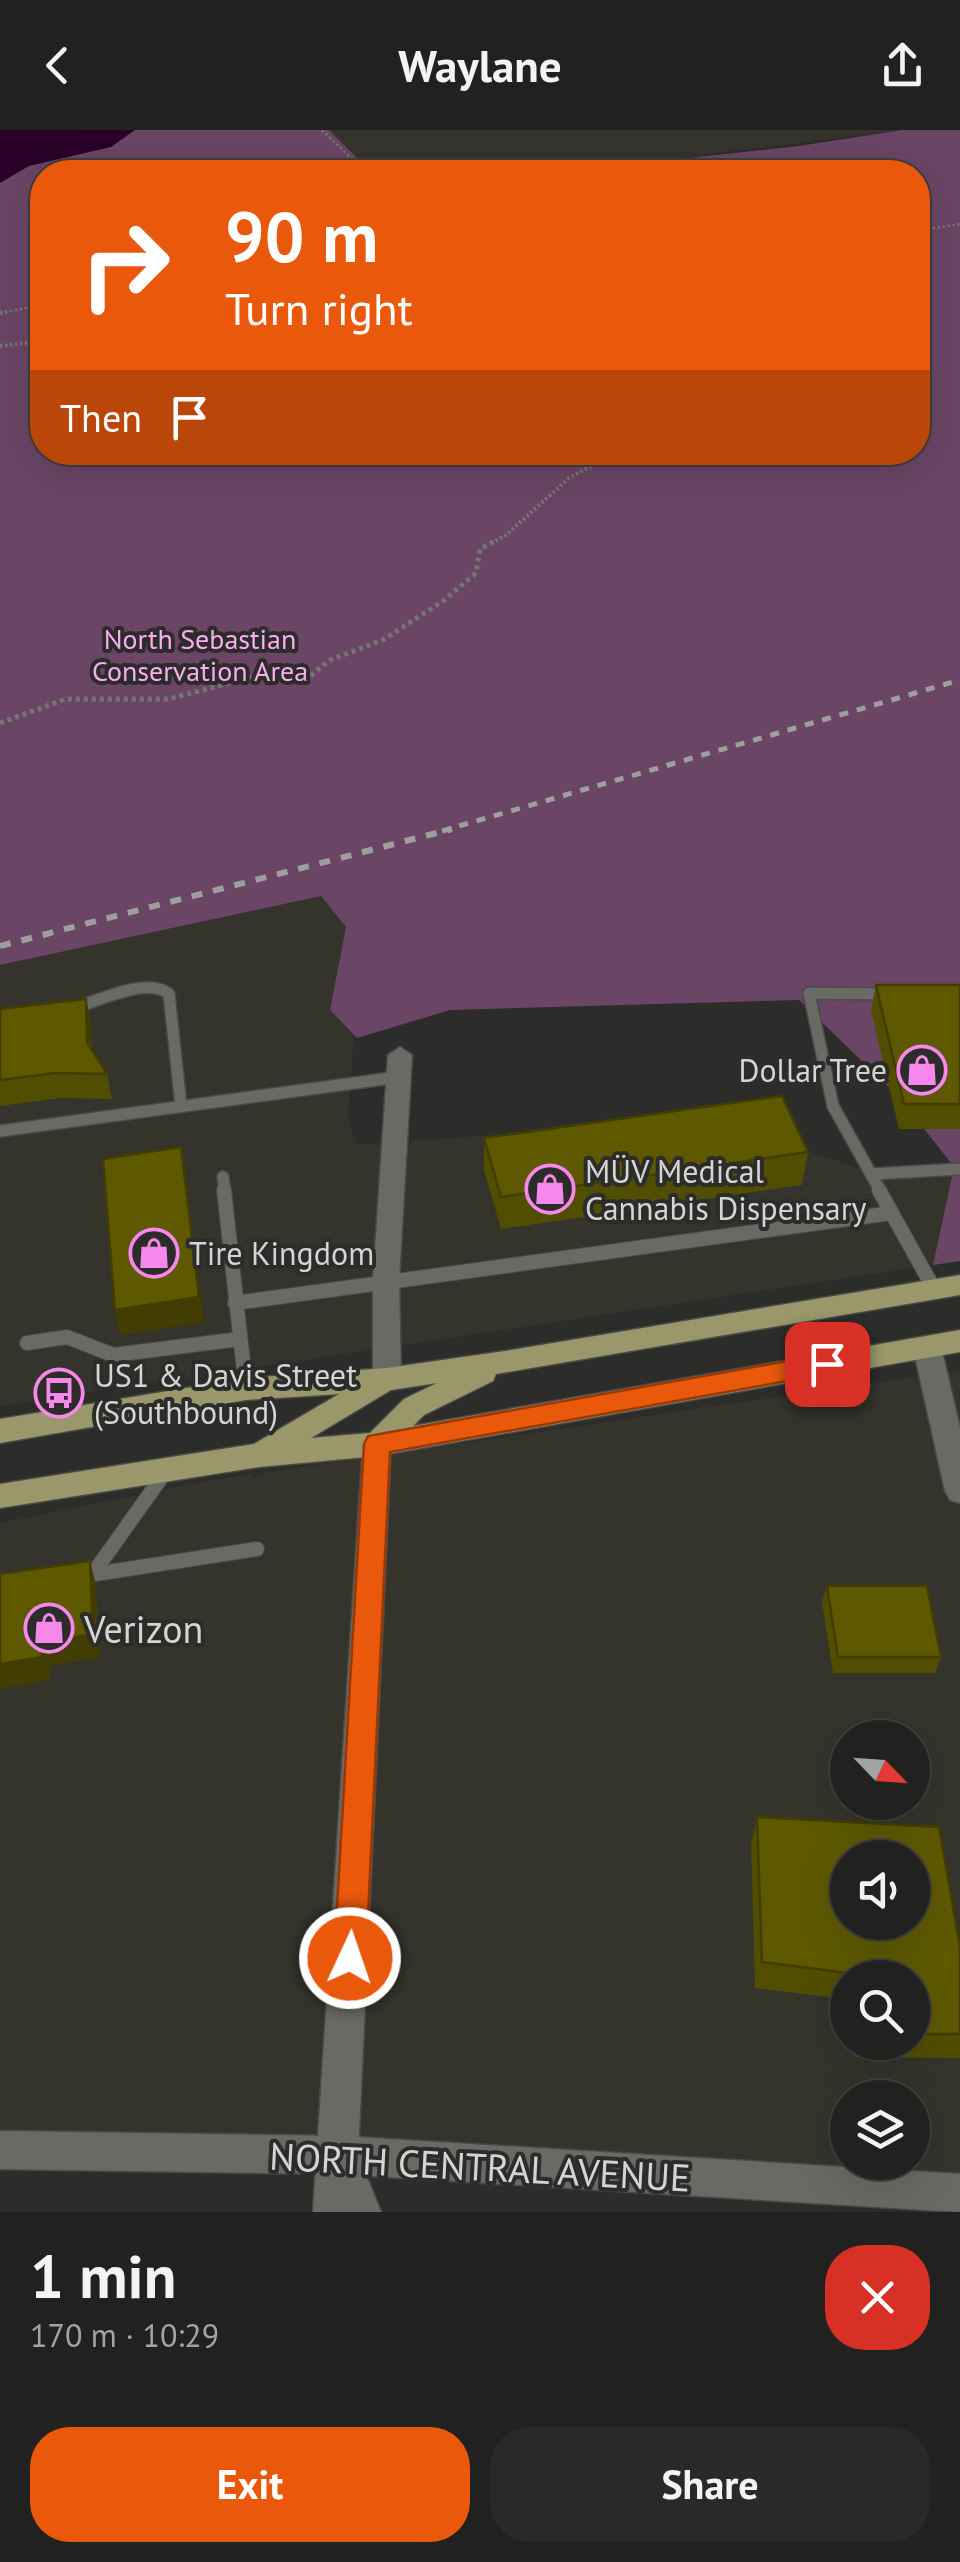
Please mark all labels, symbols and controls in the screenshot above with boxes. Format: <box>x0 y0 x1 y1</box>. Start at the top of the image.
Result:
text: Waylane <box>398 36 562 94</box>
icon: back <box>30 38 85 93</box>
icon: share <box>875 38 930 93</box>
text: 90 m <box>225 191 378 281</box>
icon: right <box>60 200 190 330</box>
text: Turn right <box>225 279 413 337</box>
icon: arrive <box>162 390 217 445</box>
text: Then <box>60 393 142 442</box>
park label: North Sebastian Conservation Area <box>92 620 308 689</box>
shop icon: Dollar Tree <box>896 1044 948 1096</box>
place label: Dollar Tree <box>738 1049 887 1091</box>
place label: MÜV Medical Cannabis Dispensary <box>585 1150 867 1229</box>
shop icon: MÜV Medical Cannabis Dispensary <box>524 1163 576 1215</box>
shop icon: Tire Kingdom <box>128 1227 180 1279</box>
place label: Tire Kingdom <box>189 1232 374 1274</box>
pin <box>785 1322 870 1407</box>
icon: arrive <box>800 1337 855 1392</box>
place label: US1 & Davis Street (Southbound) <box>94 1354 357 1433</box>
bus stop icon: US1 & Davis Street (Southbound) <box>33 1367 85 1419</box>
shop icon: Verizon <box>23 1602 75 1654</box>
place label: Verizon <box>83 1604 203 1653</box>
north arrow <box>830 1720 930 1820</box>
map controls <box>830 1720 930 2180</box>
button: sound <box>830 1840 930 1940</box>
position arrow <box>298 1906 402 2010</box>
button: search <box>830 1960 930 2060</box>
button: layers <box>830 2080 930 2180</box>
street label: NORTH CENTRAL AVENUE <box>268 2131 692 2201</box>
text: 1 min <box>30 2237 176 2315</box>
button: close <box>825 2245 930 2350</box>
text: 170 m · 10:29 <box>30 2314 219 2356</box>
button: Exit <box>30 2427 470 2542</box>
button: Share <box>490 2427 930 2542</box>

